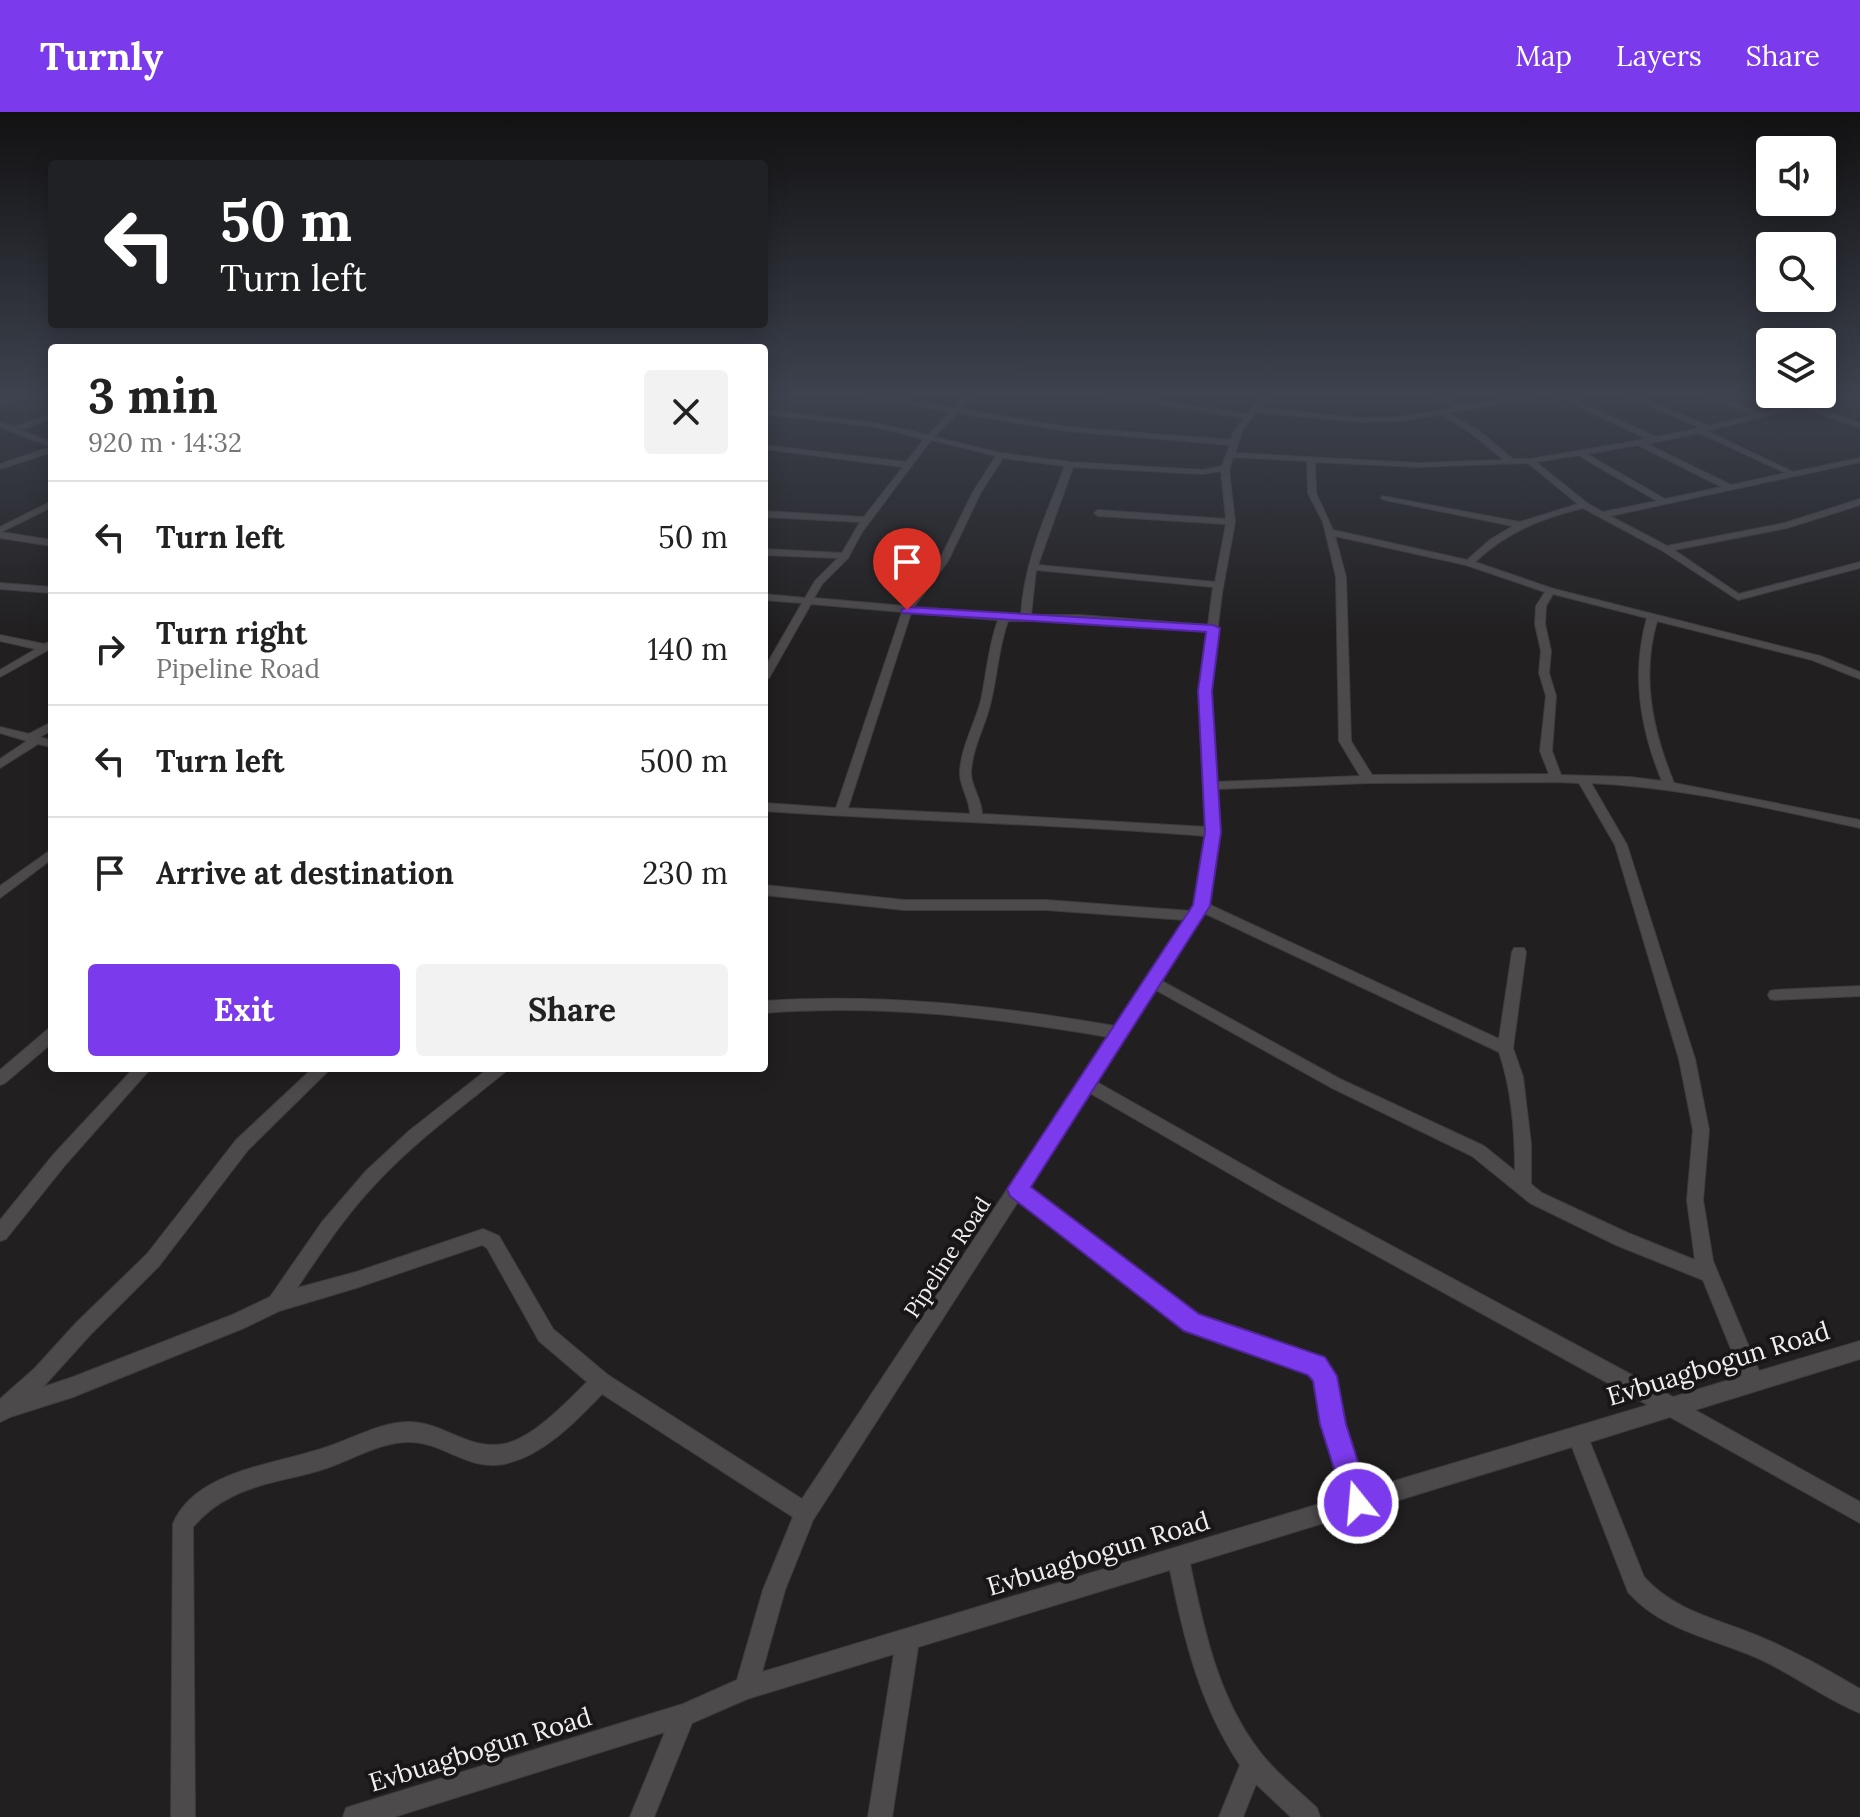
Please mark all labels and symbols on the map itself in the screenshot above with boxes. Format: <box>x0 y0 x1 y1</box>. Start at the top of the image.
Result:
pin <box>873 528 941 610</box>
street label: Pipeline Road <box>897 1191 997 1323</box>
street label: Evbuagbogun Road <box>1603 1313 1833 1413</box>
position arrow <box>1316 1461 1400 1545</box>
street label: Evbuagbogun Road <box>983 1503 1213 1603</box>
street label: Evbuagbogun Road <box>365 1699 595 1799</box>

